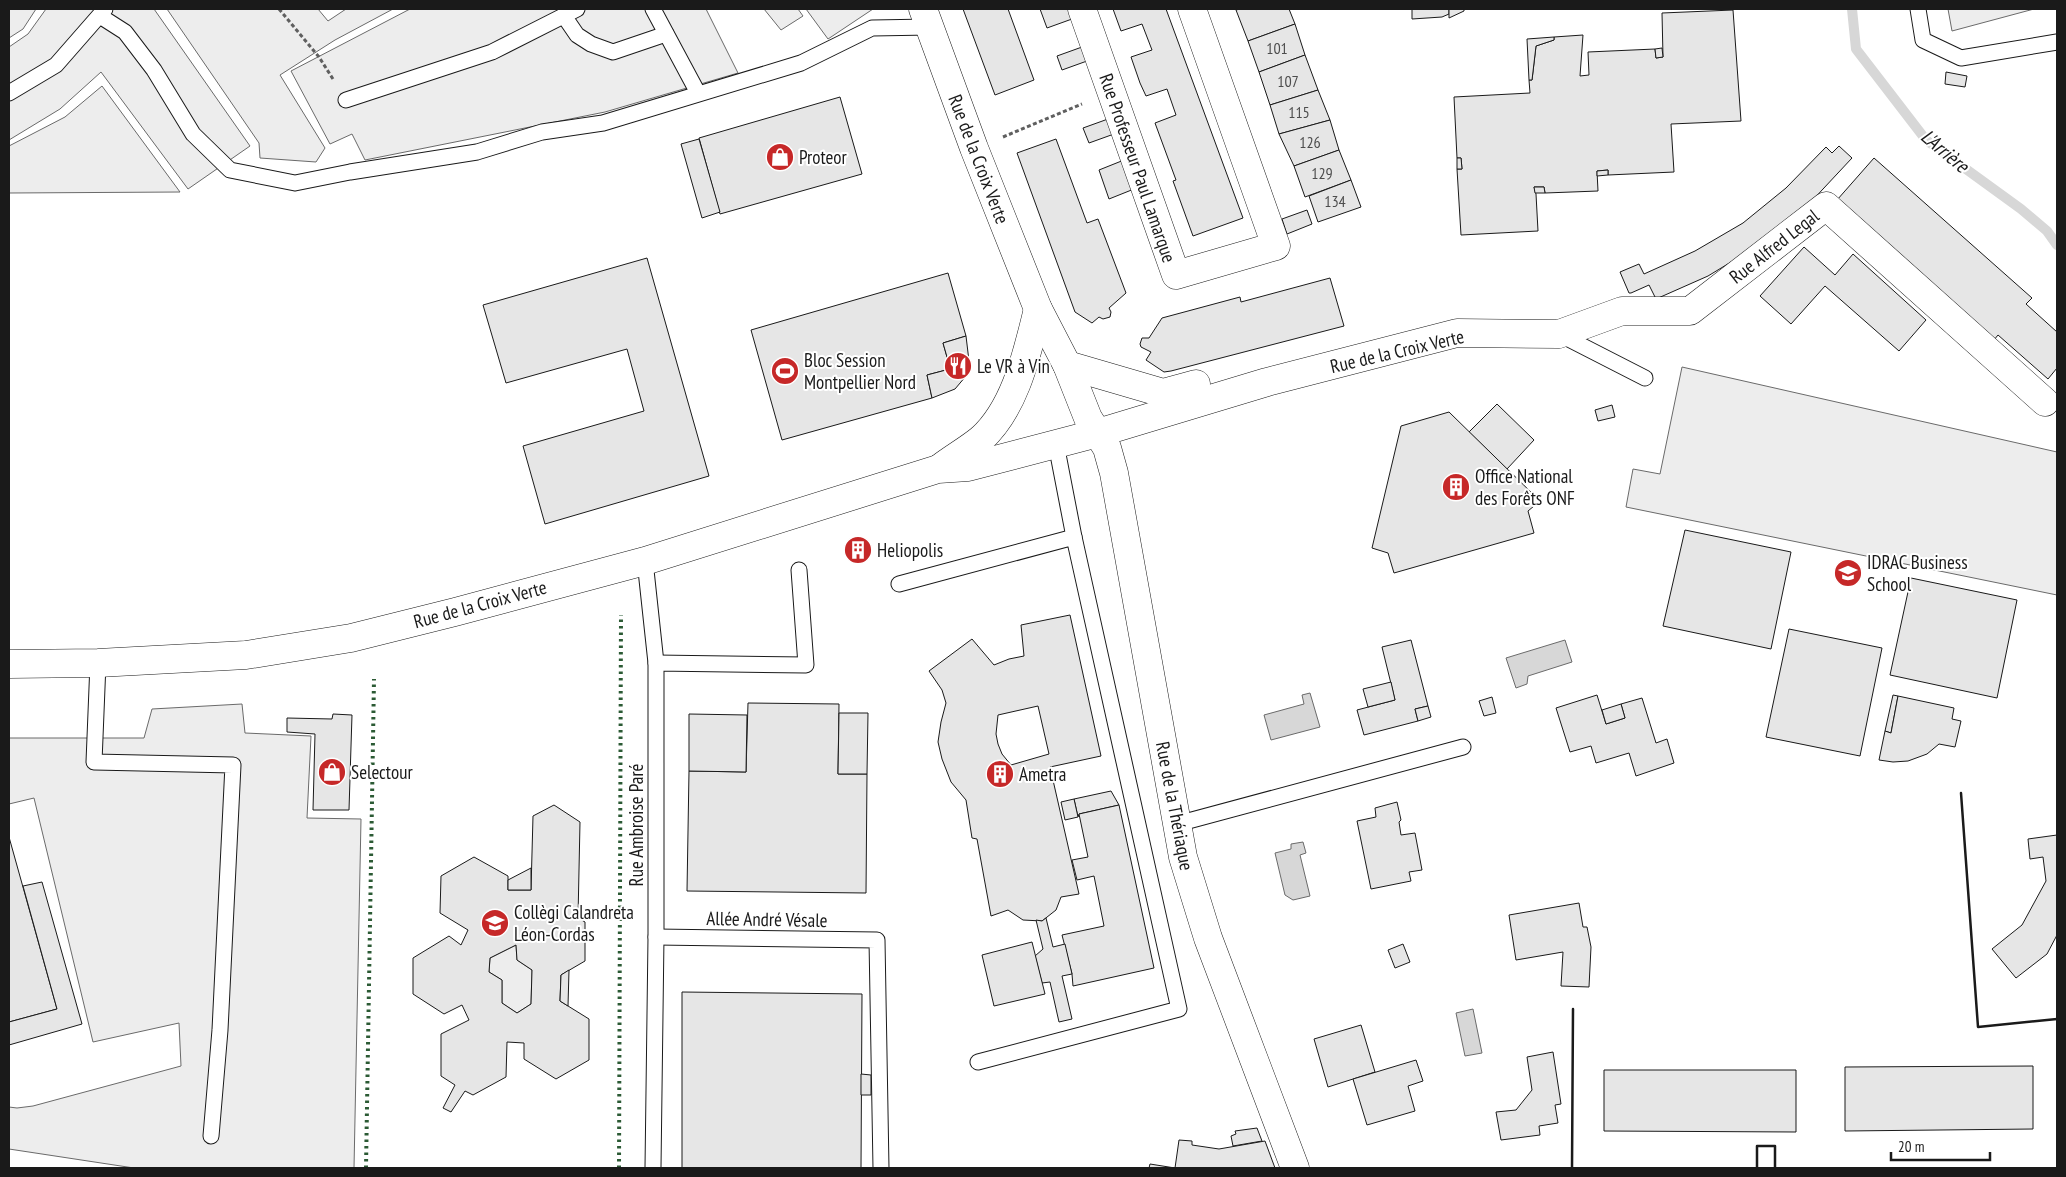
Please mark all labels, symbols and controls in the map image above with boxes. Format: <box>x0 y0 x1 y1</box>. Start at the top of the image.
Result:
house number: 101 <box>1266 38 1288 58</box>
street label: Rue Professeur Paul Lamarque <box>1094 70 1182 266</box>
house number: 107 <box>1277 71 1299 91</box>
street label: Rue de la Croix Verte <box>943 91 1015 227</box>
house number: 115 <box>1288 102 1310 122</box>
water label: L'Arrière <box>1916 123 1976 180</box>
house number: 126 <box>1299 132 1321 152</box>
shop icon: Proteor <box>765 142 795 172</box>
place label: Proteor <box>799 145 847 169</box>
house number: 129 <box>1311 163 1333 183</box>
house number: 134 <box>1324 191 1346 211</box>
street label: Rue Alfred Legal <box>1724 203 1824 288</box>
street label: Rue de la Croix Verte <box>1328 324 1466 378</box>
place label: Bloc Session Montpellier Nord <box>804 348 916 394</box>
restaurant icon: Le VR à Vin <box>943 351 973 381</box>
place label: Le VR à Vin <box>977 354 1050 378</box>
sports icon: Bloc Session Montpellier Nord <box>770 356 800 386</box>
place label: Office National des Forêts ONF <box>1475 464 1575 510</box>
building icon: Office National des Forêts ONF <box>1441 472 1471 502</box>
building icon: Heliopolis <box>843 535 873 565</box>
place label: Heliopolis <box>877 538 943 562</box>
place label: IDRAC Business School <box>1867 550 1968 596</box>
school or university icon: IDRAC Business School <box>1833 558 1863 588</box>
street label: Rue de la Croix Verte <box>411 575 549 633</box>
street label: Rue de la Thériaque <box>1151 739 1199 873</box>
shop icon: Selectour <box>317 757 347 787</box>
building icon: Ametra <box>985 759 1015 789</box>
place label: Selectour <box>351 760 413 784</box>
place label: Ametra <box>1019 762 1066 786</box>
street label: Rue Ambroise Paré <box>624 763 648 886</box>
place label: Collègi Calandreta Léon-Cordas <box>514 900 634 946</box>
street label: Allée André Vésale <box>706 906 828 932</box>
school or university icon: Collègi Calandreta Léon-Cordas <box>480 908 510 938</box>
scale bar <box>1891 1130 1990 1162</box>
text: 20 m <box>1898 1137 1924 1156</box>

